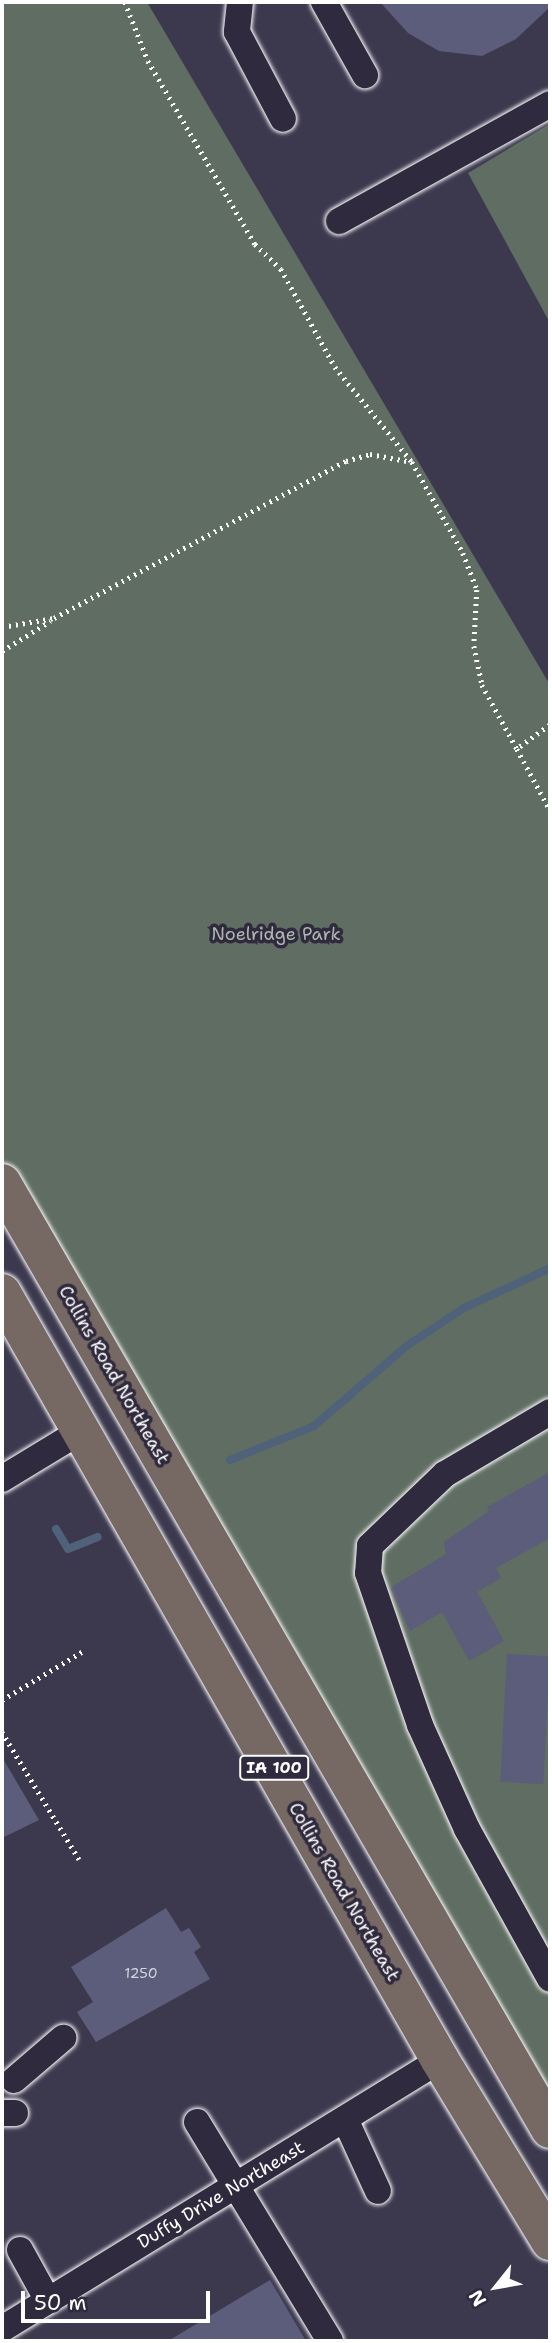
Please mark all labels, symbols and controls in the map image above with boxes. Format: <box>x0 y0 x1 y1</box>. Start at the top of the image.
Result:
park label: Noelridge Park <box>211 923 341 945</box>
street label: Collins Road Northeast <box>54 1282 174 1468</box>
road number: IA 100 <box>239 1756 309 1780</box>
street label: Collins Road Northeast <box>284 1799 404 1985</box>
house number: 1250 <box>125 1965 157 1981</box>
street label: Duffy Drive Northeast <box>134 2137 308 2253</box>
north arrow <box>461 2252 531 2322</box>
scale bar <box>24 2276 214 2320</box>
text: N <box>463 2285 492 2311</box>
text: 50 m <box>34 2289 87 2317</box>

